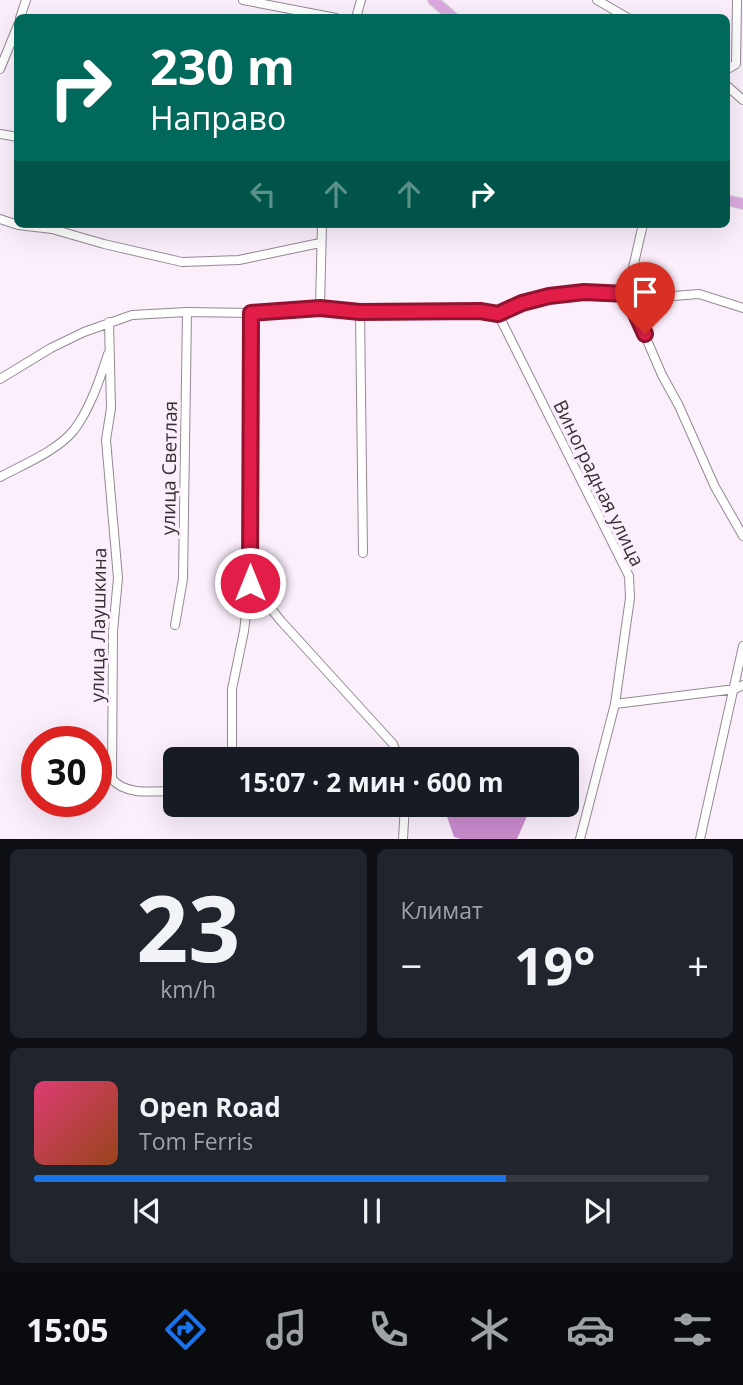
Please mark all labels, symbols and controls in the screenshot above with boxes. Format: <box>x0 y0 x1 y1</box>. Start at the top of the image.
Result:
text: 230 m <box>150 33 295 99</box>
icon: right <box>35 42 126 133</box>
text: Направо <box>150 96 286 139</box>
icon: left <box>244 175 282 213</box>
icon: ahead <box>317 175 355 213</box>
icon: ahead <box>390 175 428 213</box>
icon: right <box>463 175 501 213</box>
pin <box>615 262 675 334</box>
icon: arrive <box>626 273 664 311</box>
street label: Виноградная улица <box>547 395 651 571</box>
street label: улица Светлая <box>155 401 183 535</box>
position arrow <box>213 546 287 620</box>
street label: улица Лаушкина <box>84 547 112 703</box>
speed limit sign: 30 <box>21 726 112 817</box>
text: 15:07 · 2 мин · 600 m <box>238 764 504 800</box>
text: 23 <box>136 865 240 989</box>
text: Климат <box>401 894 483 926</box>
text: 19° <box>514 929 596 1000</box>
text: − <box>401 939 422 991</box>
text: + <box>687 939 709 991</box>
text: km/h <box>160 973 216 1005</box>
text: Open Road <box>139 1089 281 1125</box>
text: Tom Ferris <box>139 1125 253 1157</box>
icon: previous <box>128 1192 166 1230</box>
icon: pause <box>353 1192 391 1230</box>
icon: next <box>578 1192 616 1230</box>
icon: directions <box>161 1305 210 1354</box>
icon: music <box>262 1305 311 1354</box>
icon: phone <box>364 1305 413 1354</box>
icon: climate <box>465 1305 514 1354</box>
icon: car <box>566 1305 615 1354</box>
icon: filters <box>668 1305 717 1354</box>
text: 15:05 <box>26 1308 109 1351</box>

